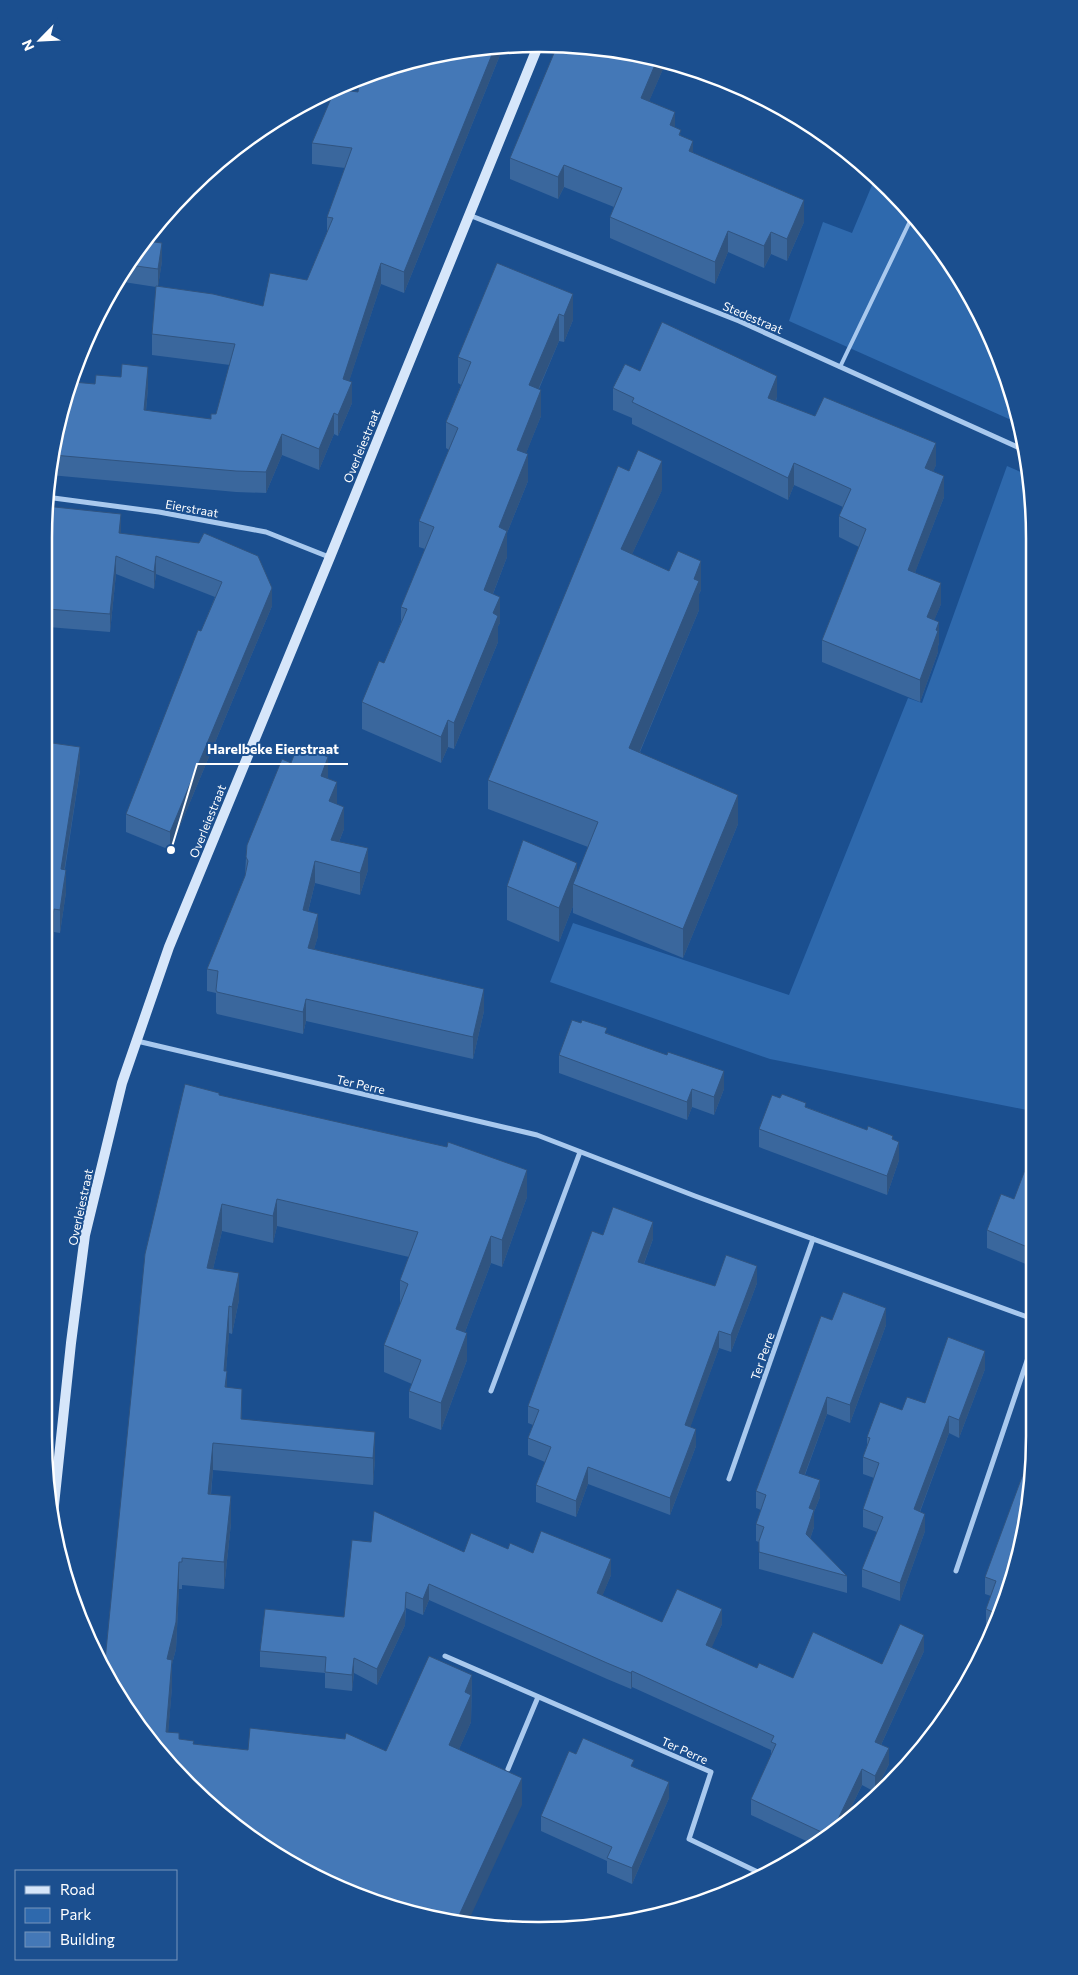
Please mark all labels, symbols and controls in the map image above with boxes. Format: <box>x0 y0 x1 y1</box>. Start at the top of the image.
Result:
north arrow <box>15 15 65 65</box>
text: N <box>18 37 38 54</box>
street label: Stedestraat <box>721 298 785 336</box>
street label: Overleiestraat <box>340 407 382 485</box>
street label: Eierstraat <box>164 496 220 520</box>
callout: Harelbeke Eierstraat <box>197 735 348 764</box>
text: Harelbeke Eierstraat <box>207 740 339 757</box>
street label: Overleiestraat <box>186 782 228 860</box>
street label: Ter Perre <box>335 1072 387 1096</box>
street label: Overleiestraat <box>65 1167 95 1247</box>
street label: Ter Perre <box>747 1330 777 1382</box>
street label: Ter Perre <box>660 1734 710 1766</box>
legend <box>15 1870 178 1960</box>
text: Road <box>60 1880 95 1898</box>
text: Park <box>60 1905 91 1923</box>
text: Building <box>60 1930 115 1948</box>

